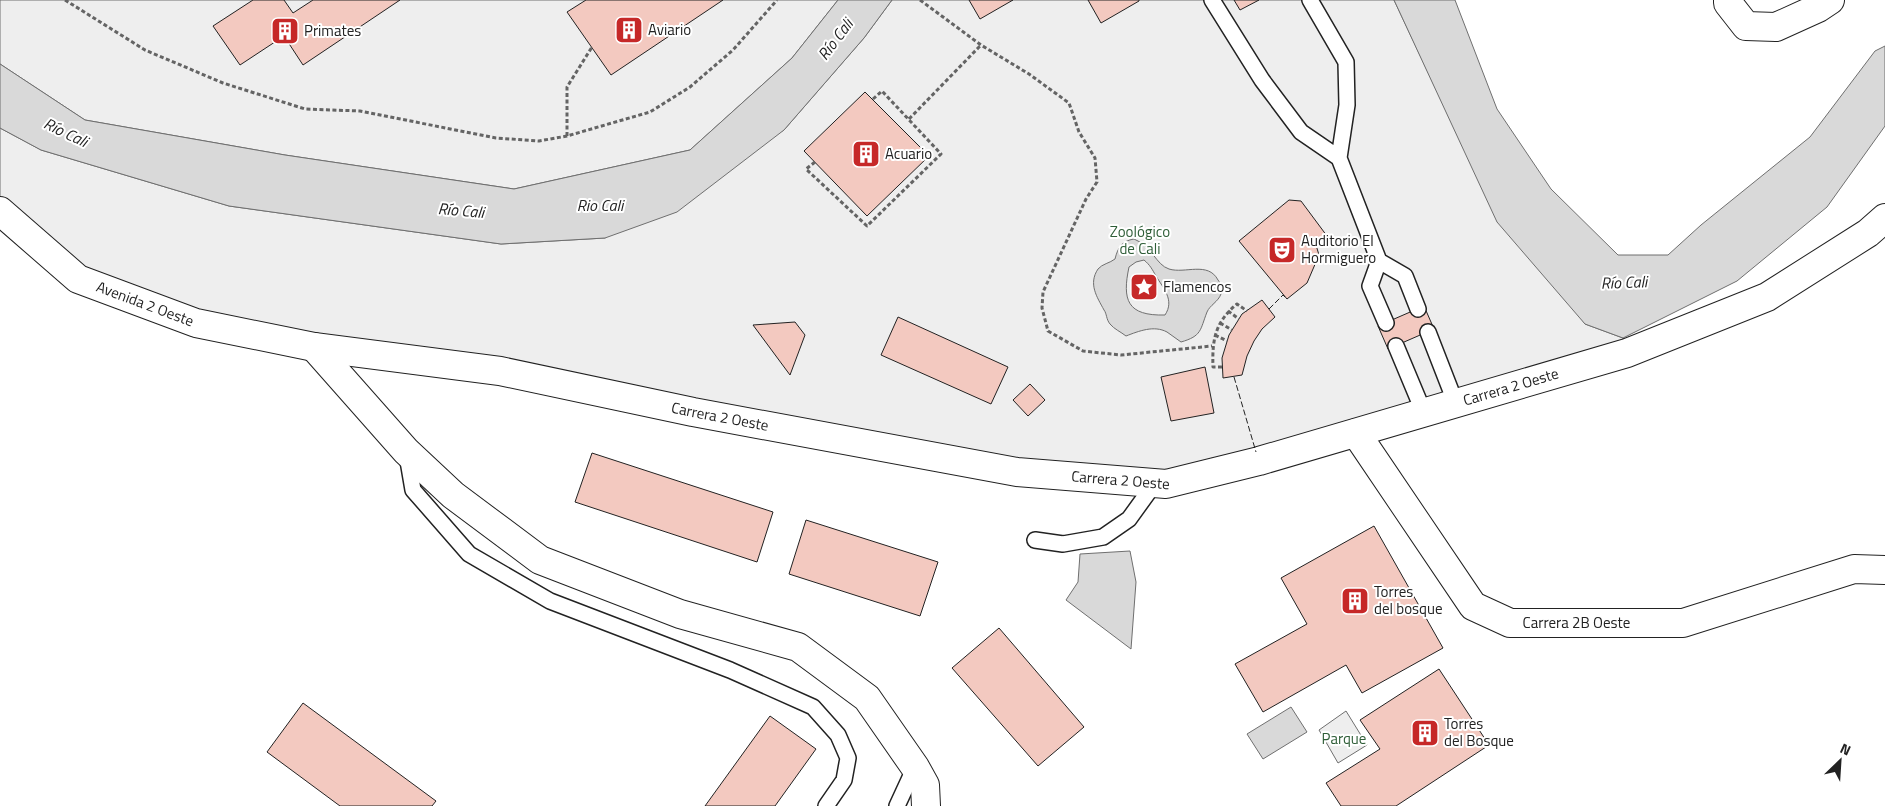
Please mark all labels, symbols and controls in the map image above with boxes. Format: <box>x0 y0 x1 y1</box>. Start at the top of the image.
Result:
water label: Río Cali <box>811 12 860 65</box>
building icon: Aviario <box>614 15 644 45</box>
building icon: Primates <box>270 16 300 46</box>
place label: Aviario <box>648 18 691 41</box>
place label: Primates <box>304 19 361 42</box>
water label: Río Cali <box>40 111 94 154</box>
building icon: Acuario <box>851 139 881 169</box>
place label: Acuario <box>885 142 932 165</box>
water label: Rio Cali <box>577 193 625 217</box>
water label: Río Cali <box>437 196 487 224</box>
park label: Zoológico de Cali <box>1110 220 1170 260</box>
place label: Auditorio El Hormiguero <box>1301 229 1376 269</box>
theatre icon: Auditorio El Hormiguero <box>1267 235 1297 265</box>
water label: Río Cali <box>1600 269 1649 295</box>
place icon: Flamencos <box>1129 272 1159 302</box>
street label: Avenida 2 Oeste <box>93 275 197 332</box>
place label: Flamencos <box>1163 275 1231 298</box>
street label: Carrera 2 Oeste <box>1460 362 1561 412</box>
street label: Carrera 2 Oeste <box>669 396 771 437</box>
street label: Carrera 2 Oeste <box>1070 464 1171 495</box>
place label: Torres del bosque <box>1374 580 1443 620</box>
building icon: Torres del bosque <box>1340 586 1370 616</box>
street label: Carrera 2B Oeste <box>1523 611 1630 634</box>
place label: Torres del Bosque <box>1444 712 1514 752</box>
building icon: Torres del Bosque <box>1410 718 1440 748</box>
park label: Parque <box>1322 727 1366 750</box>
north arrow <box>1815 736 1865 786</box>
text: N <box>1837 737 1855 760</box>

